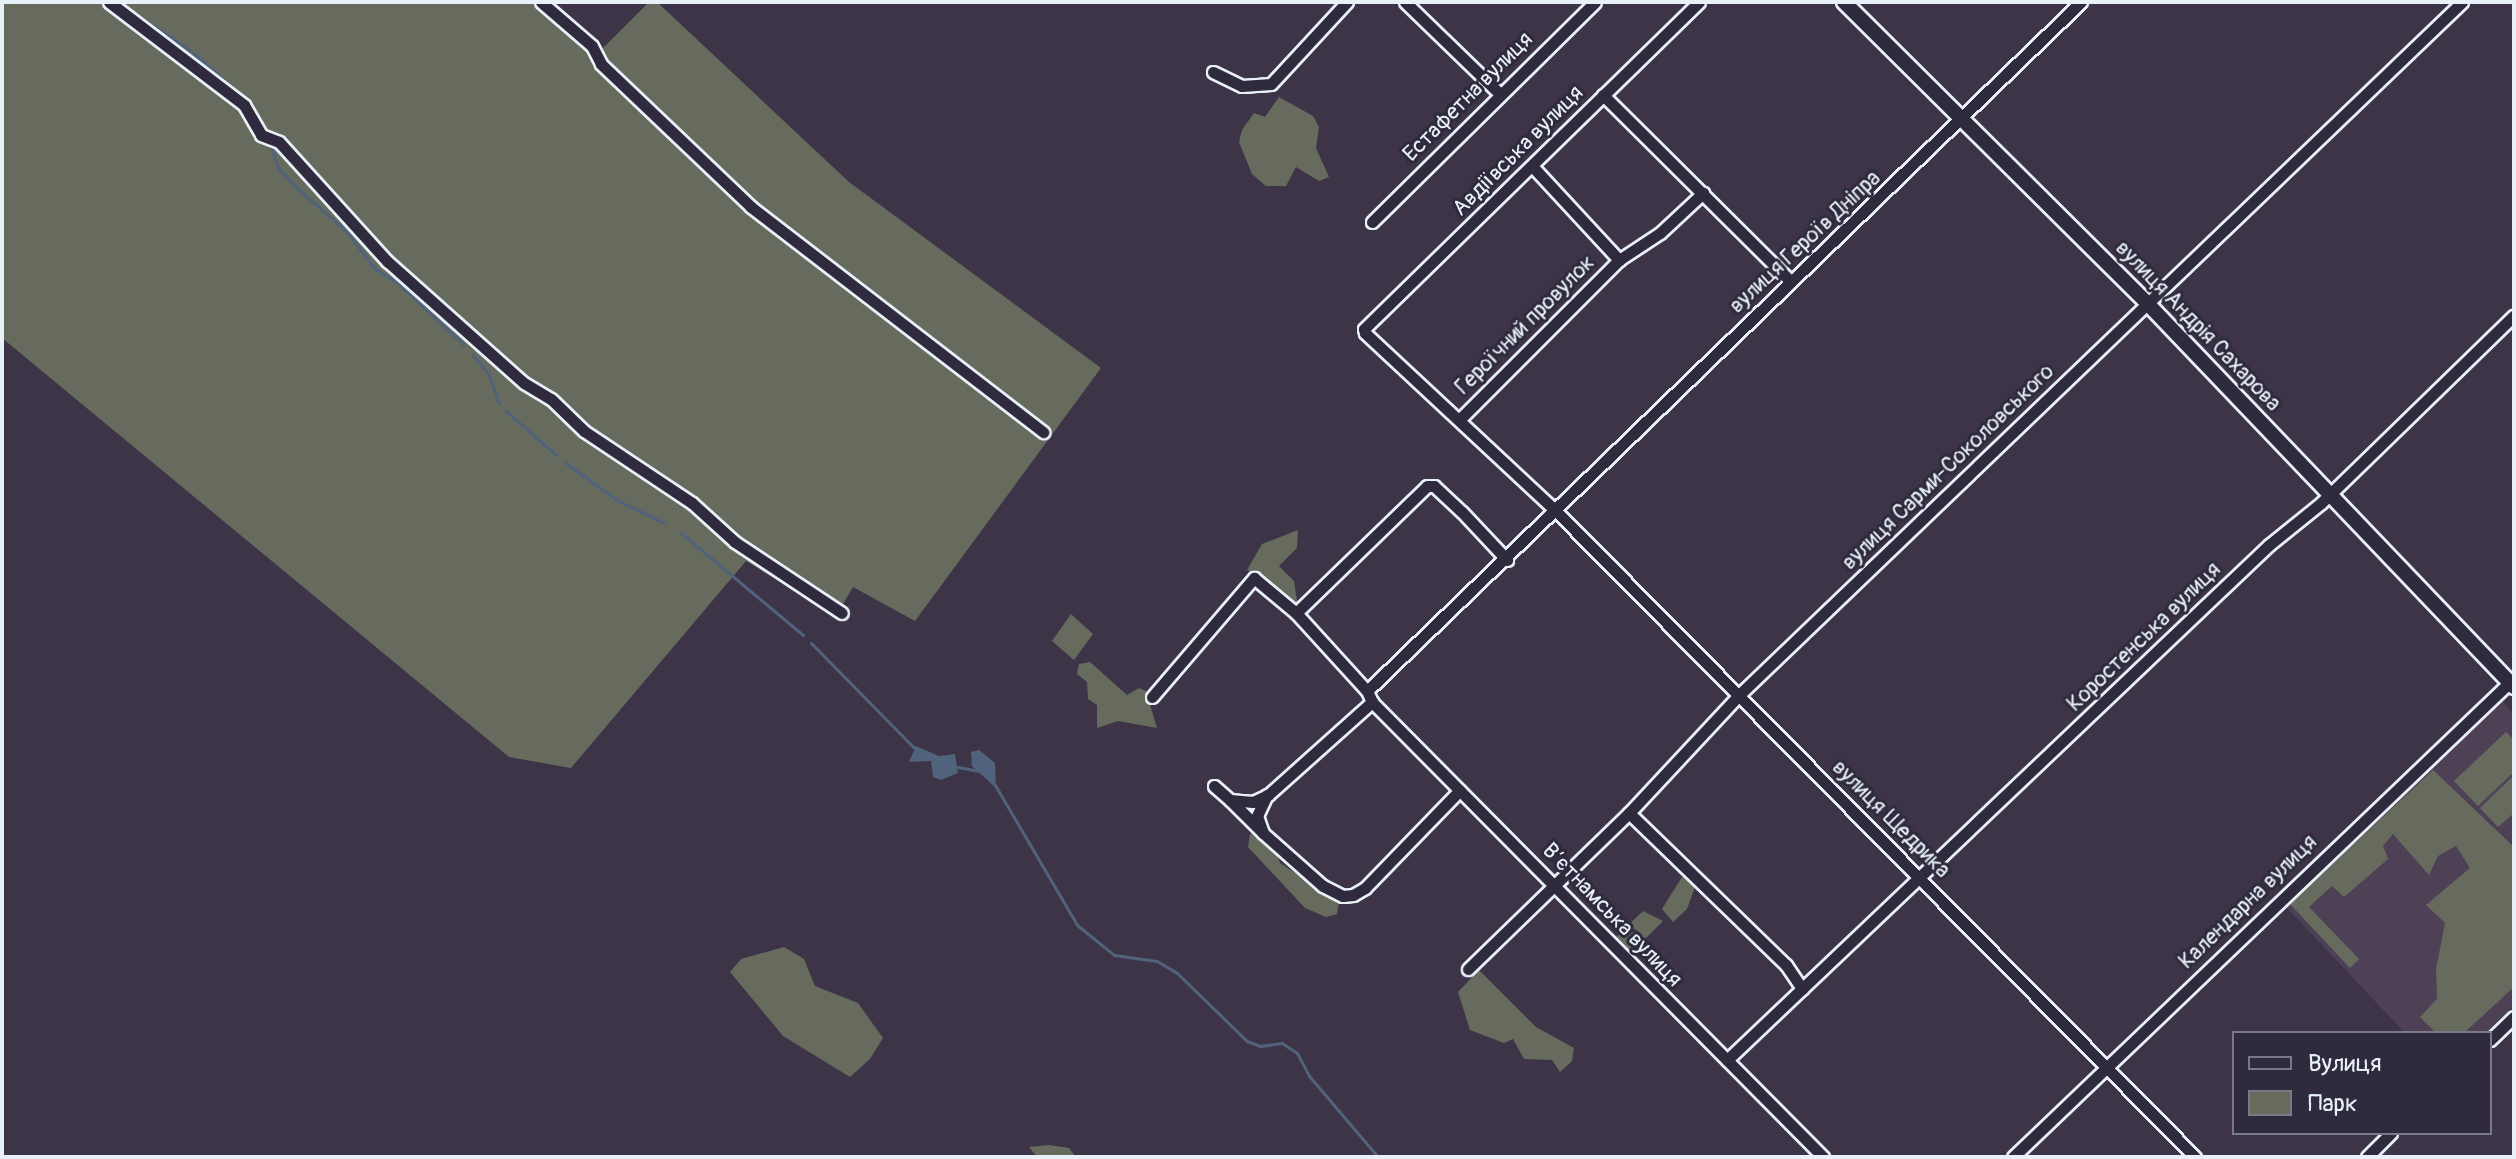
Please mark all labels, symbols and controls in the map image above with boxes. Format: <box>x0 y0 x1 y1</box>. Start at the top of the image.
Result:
street label: Естафетна вулиця <box>1398 27 1538 167</box>
street label: Авдіївська вулиця <box>1447 80 1589 222</box>
street label: вулиця Героїв Дніпра <box>1724 165 1886 319</box>
street label: вулиця Андрія Сахарова <box>2110 235 2286 417</box>
street label: Героїчний провулок <box>1450 250 1600 400</box>
street label: вулиця Сарми-Соколовського <box>1836 359 2060 575</box>
street label: Коростенська вулиця <box>2062 557 2226 717</box>
street label: вулиця Щедрика <box>1827 755 1955 883</box>
street label: Календарна вулиця <box>2173 829 2323 975</box>
street label: Вʼєтнамська вулиця <box>1537 838 1687 992</box>
legend <box>2232 1031 2492 1135</box>
text: Вулиця <box>2308 1049 2381 1078</box>
text: Парк <box>2308 1089 2357 1118</box>

